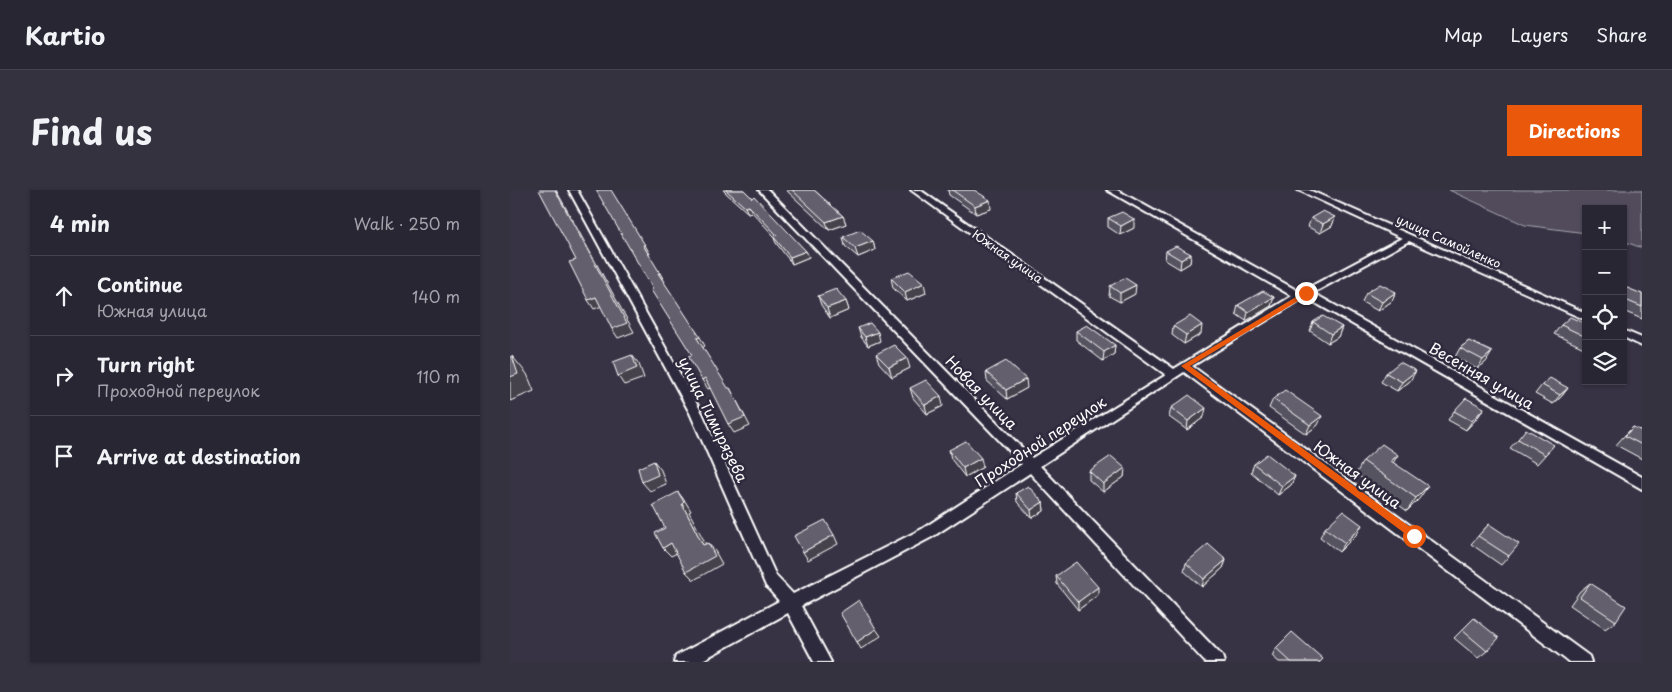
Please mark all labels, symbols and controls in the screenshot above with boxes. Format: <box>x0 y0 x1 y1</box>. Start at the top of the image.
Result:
text: Kartio <box>25 17 105 53</box>
text: Map <box>1444 21 1483 48</box>
text: Layers <box>1511 21 1568 48</box>
text: Share <box>1596 21 1647 48</box>
text: Find us <box>30 104 152 157</box>
button: Directions <box>1507 105 1642 156</box>
map controls <box>1582 205 1627 385</box>
button: + <box>1582 205 1627 250</box>
text: 4 min <box>50 207 110 239</box>
street label: улица Самойленко <box>1394 210 1505 272</box>
text: Walk · 250 m <box>354 211 460 235</box>
street label: Южная улица <box>969 225 1047 287</box>
button: − <box>1582 250 1627 295</box>
text: Continue <box>97 270 183 298</box>
icon: ahead <box>50 282 78 310</box>
route end <box>1295 282 1318 305</box>
text: 140 m <box>412 284 460 308</box>
button: locate <box>1582 295 1627 340</box>
text: Южная улица <box>97 298 207 322</box>
street label: Весенняя улица <box>1425 336 1539 415</box>
button: layers <box>1582 340 1627 385</box>
text: Turn right <box>97 350 195 378</box>
street label: Новая улица <box>941 350 1024 435</box>
street label: улица Тимирязева <box>674 352 755 486</box>
icon: right <box>50 362 78 390</box>
text: 110 m <box>417 364 460 388</box>
text: Проходной переулок <box>97 378 260 402</box>
street label: Проходной переулок <box>970 390 1110 492</box>
street label: Южная улица <box>1310 434 1407 514</box>
icon: arrive <box>50 442 78 470</box>
text: Arrive at destination <box>97 442 301 470</box>
route start <box>1403 525 1426 548</box>

